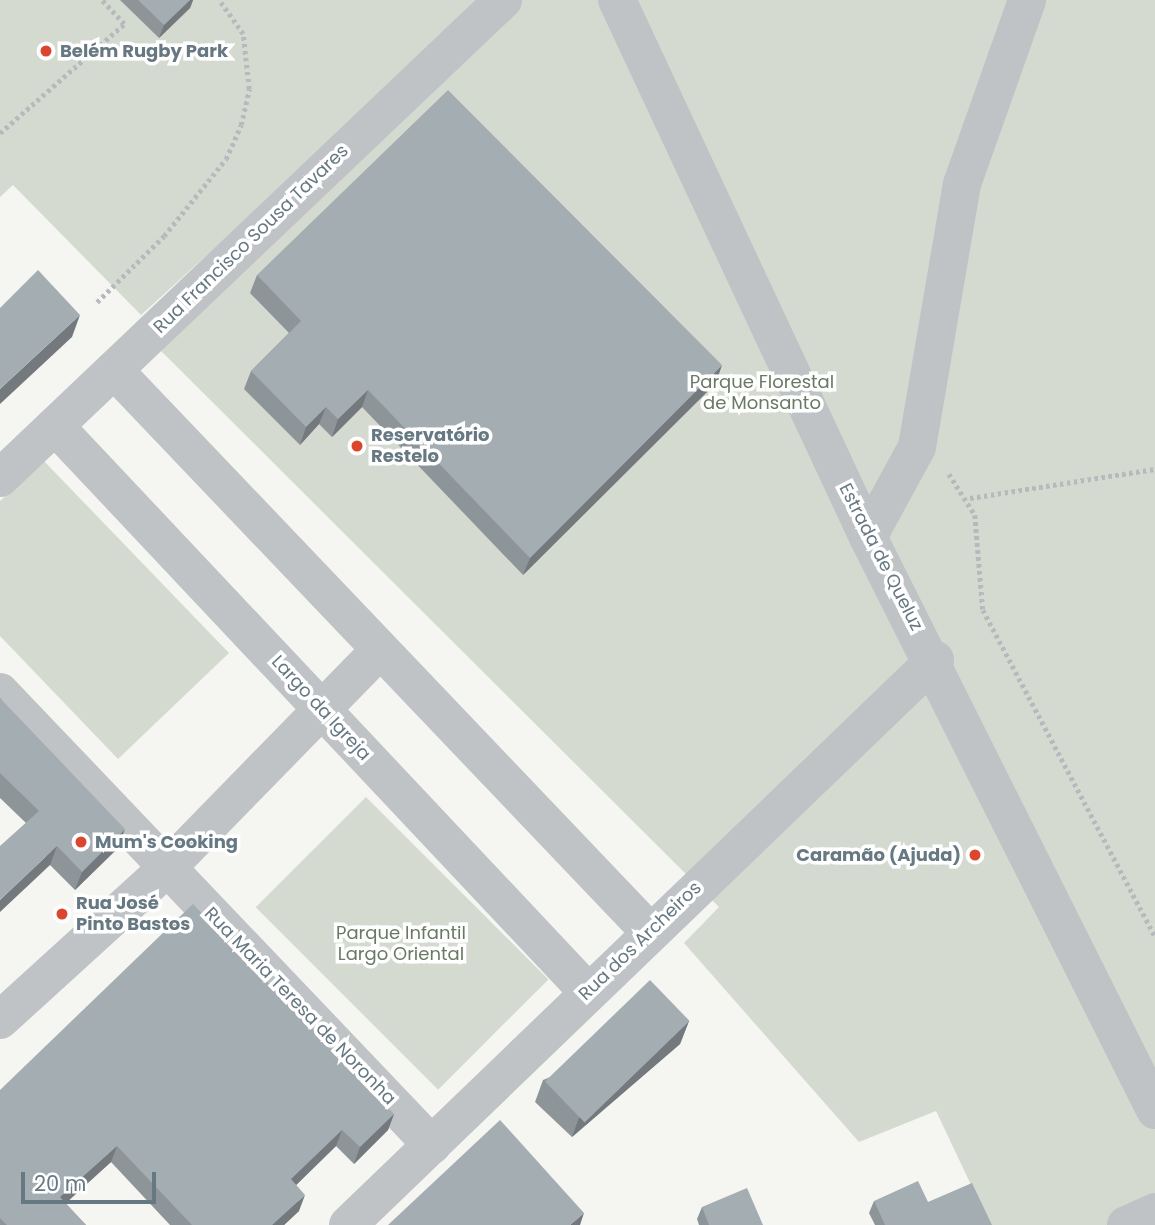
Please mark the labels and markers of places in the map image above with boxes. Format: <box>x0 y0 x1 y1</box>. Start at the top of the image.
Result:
place label: Belém Rugby Park <box>60 40 228 62</box>
marker: Belém Rugby Park <box>38 43 54 59</box>
place label: Reservatório Restelo <box>371 425 489 467</box>
marker: Reservatório Restelo <box>349 438 365 454</box>
place label: Mum's Cooking <box>95 831 238 853</box>
marker: Mum's Cooking <box>73 834 89 850</box>
place label: Caramão (Ajuda) <box>796 844 961 866</box>
marker: Caramão (Ajuda) <box>967 847 983 863</box>
place label: Rua José Pinto Bastos <box>76 893 190 936</box>
marker: Rua José Pinto Bastos <box>54 906 70 922</box>

